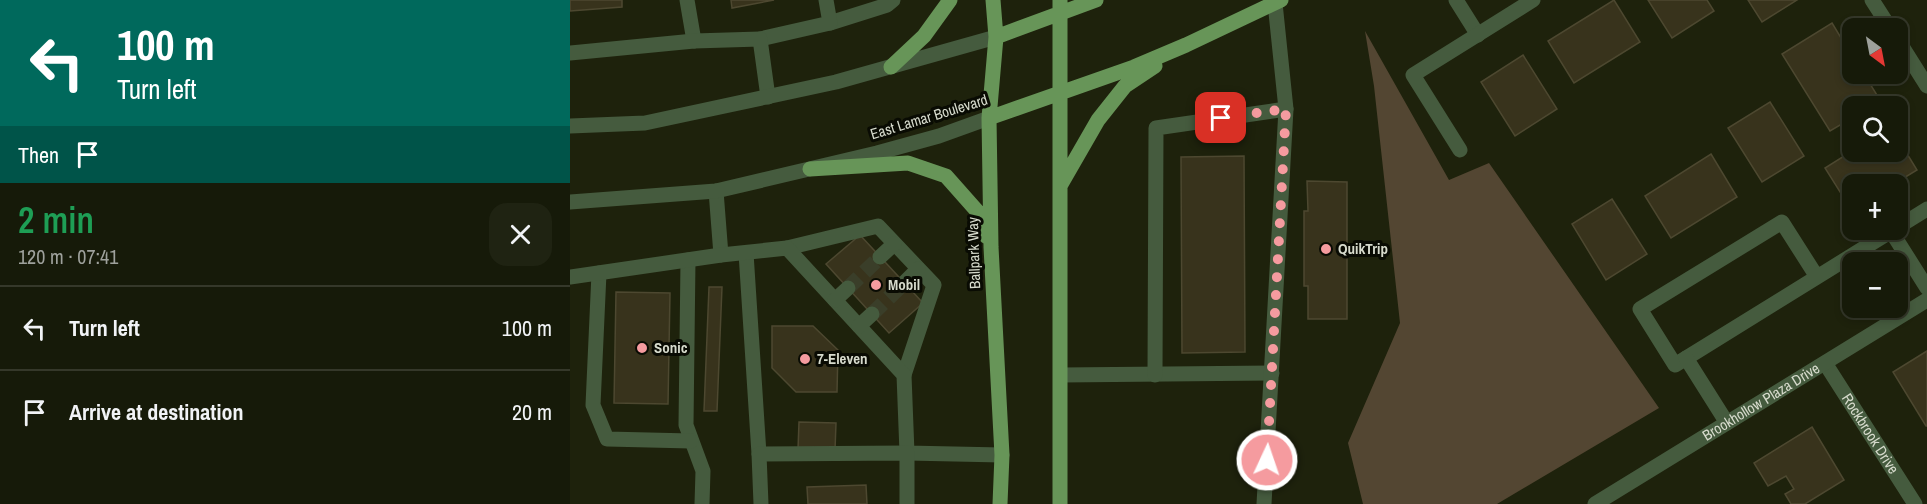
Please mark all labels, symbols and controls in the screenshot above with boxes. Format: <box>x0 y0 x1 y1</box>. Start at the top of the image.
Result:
text: 100 m <box>117 17 215 73</box>
north arrow <box>1842 18 1908 84</box>
map controls <box>1842 18 1908 318</box>
icon: left <box>18 24 96 102</box>
text: Turn left <box>117 71 196 107</box>
street label: East Lamar Boulevard <box>868 89 990 144</box>
pin <box>1195 92 1246 143</box>
button: search <box>1842 96 1908 162</box>
icon: arrive <box>1204 101 1237 134</box>
icon: arrive <box>71 138 104 171</box>
text: Then <box>18 140 59 170</box>
button: + <box>1842 174 1908 240</box>
text: 2 min <box>18 196 94 244</box>
button: close <box>489 203 552 266</box>
street label: Ballpark Way <box>962 216 985 289</box>
place label: QuikTrip <box>1338 238 1388 259</box>
marker: QuikTrip <box>1319 242 1333 256</box>
text: 120 m · 07:41 <box>18 243 118 270</box>
button: − <box>1842 252 1908 318</box>
place label: Mobil <box>888 274 920 295</box>
marker: Mobil <box>869 278 883 292</box>
icon: left <box>18 312 51 345</box>
text: Turn left <box>69 313 140 343</box>
text: 100 m <box>502 313 552 343</box>
place label: Sonic <box>654 337 688 358</box>
marker: Sonic <box>635 341 649 355</box>
place label: 7-Eleven <box>817 348 868 369</box>
marker: 7-Eleven <box>798 352 812 366</box>
street label: Brookhollow Plaza Drive <box>1698 357 1824 446</box>
street label: Rockbrook Drive <box>1837 389 1904 478</box>
icon: arrive <box>18 396 51 429</box>
text: Arrive at destination <box>69 397 243 427</box>
text: 20 m <box>512 397 552 427</box>
position arrow <box>1235 428 1299 492</box>

